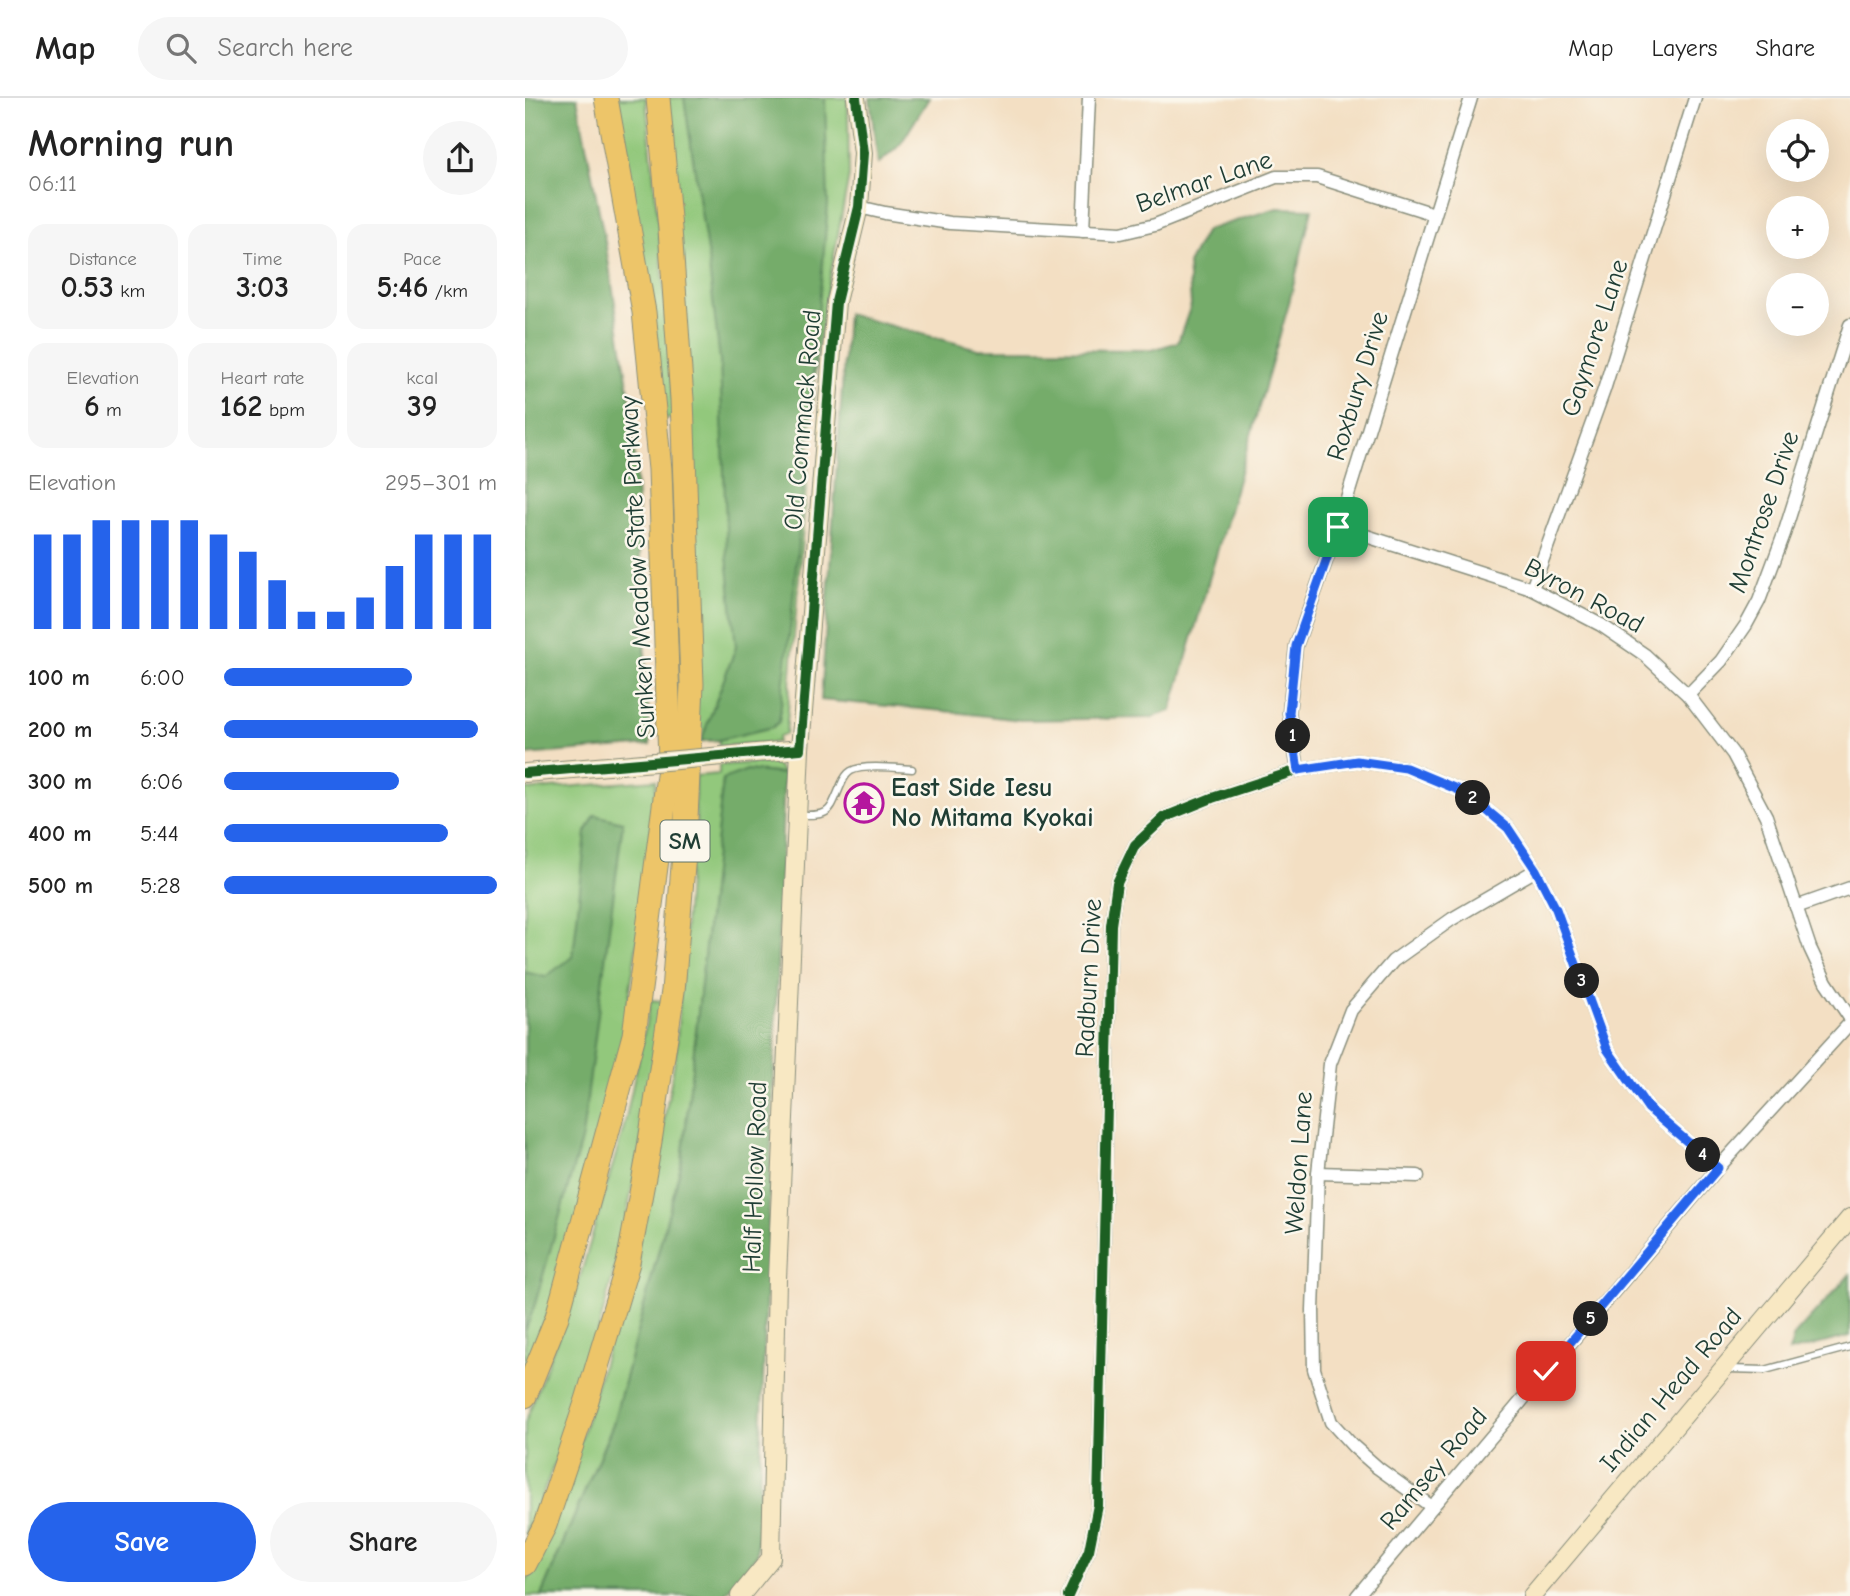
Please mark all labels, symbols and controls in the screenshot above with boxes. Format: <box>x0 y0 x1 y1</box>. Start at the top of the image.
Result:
search box <box>138 17 628 80</box>
text: Map <box>35 29 96 67</box>
icon: search <box>162 29 200 67</box>
text: Search here <box>218 33 353 63</box>
text: Map <box>1568 34 1614 62</box>
text: Layers <box>1652 34 1717 62</box>
text: Share <box>1755 34 1815 62</box>
map controls <box>1766 119 1829 336</box>
button: locate <box>1766 119 1829 182</box>
button: share <box>423 121 497 195</box>
text: Morning run <box>28 122 234 166</box>
street label: Belmar Lane <box>1132 145 1276 219</box>
text: 06:11 <box>28 170 77 197</box>
button: + <box>1766 196 1829 259</box>
text: Distance <box>69 248 137 270</box>
text: Time <box>243 248 282 270</box>
text: Pace <box>403 248 441 270</box>
street label: Gaymore Lane <box>1555 255 1635 421</box>
text: 0.53 <box>61 270 114 305</box>
text: 3:03 <box>236 270 289 305</box>
text: 5:46 <box>376 270 428 305</box>
button: − <box>1766 273 1829 336</box>
text: km <box>114 280 145 302</box>
text: /km <box>428 280 468 302</box>
street label: Roxbury Drive <box>1321 308 1395 464</box>
street label: Old Commack Road <box>778 309 828 531</box>
text: Elevation <box>66 367 139 389</box>
text: Heart rate <box>221 367 304 389</box>
text: kcal <box>406 367 438 389</box>
text: 6 <box>84 389 100 424</box>
text: 162 <box>220 389 263 424</box>
text: 39 <box>407 389 437 424</box>
street label: Sunken Meadow State Parkway <box>614 395 662 739</box>
text: m <box>100 399 122 421</box>
text: bpm <box>263 399 305 421</box>
street label: Montrose Drive <box>1722 427 1806 597</box>
text: Elevation <box>28 469 116 496</box>
text: 295–301 m <box>385 469 497 496</box>
pin <box>1308 497 1368 557</box>
icon: arrive <box>1319 508 1357 546</box>
street label: Byron Road <box>1519 552 1649 640</box>
text: 100 m <box>28 664 90 691</box>
text: 6:00 <box>140 664 185 691</box>
text: 200 m <box>28 716 92 743</box>
text: 5:34 <box>140 716 179 743</box>
pin: 1 <box>1275 718 1311 754</box>
text: 1 <box>1289 724 1296 746</box>
text: 300 m <box>28 768 92 795</box>
text: 6:06 <box>140 768 183 795</box>
place label: East Side Iesu No Mitama Kyokai <box>891 773 1094 833</box>
pin: 2 <box>1455 780 1490 816</box>
temple icon: East Side Iesu No Mitama Kyokai <box>843 782 885 824</box>
text: 2 <box>1468 786 1477 808</box>
text: 400 m <box>28 820 92 847</box>
text: 5:44 <box>140 820 179 847</box>
road number: SM <box>661 820 709 862</box>
text: 500 m <box>28 872 93 899</box>
text: 5:28 <box>140 872 181 899</box>
street label: Radburn Drive <box>1070 898 1108 1058</box>
pin: 3 <box>1565 964 1599 998</box>
text: 3 <box>1577 969 1586 991</box>
street label: Half Hollow Road <box>737 1081 773 1273</box>
street label: Weldon Lane <box>1279 1090 1319 1236</box>
pin: 4 <box>1685 1138 1721 1172</box>
text: 4 <box>1698 1143 1707 1165</box>
pin: 5 <box>1573 1302 1609 1336</box>
street label: Indian Head Road <box>1594 1302 1748 1478</box>
text: 5 <box>1585 1307 1596 1329</box>
pin <box>1516 1341 1576 1401</box>
icon: check <box>1527 1352 1565 1390</box>
street label: Ramsey Road <box>1374 1402 1494 1536</box>
button: Save <box>28 1502 256 1582</box>
button: Share <box>270 1502 497 1582</box>

